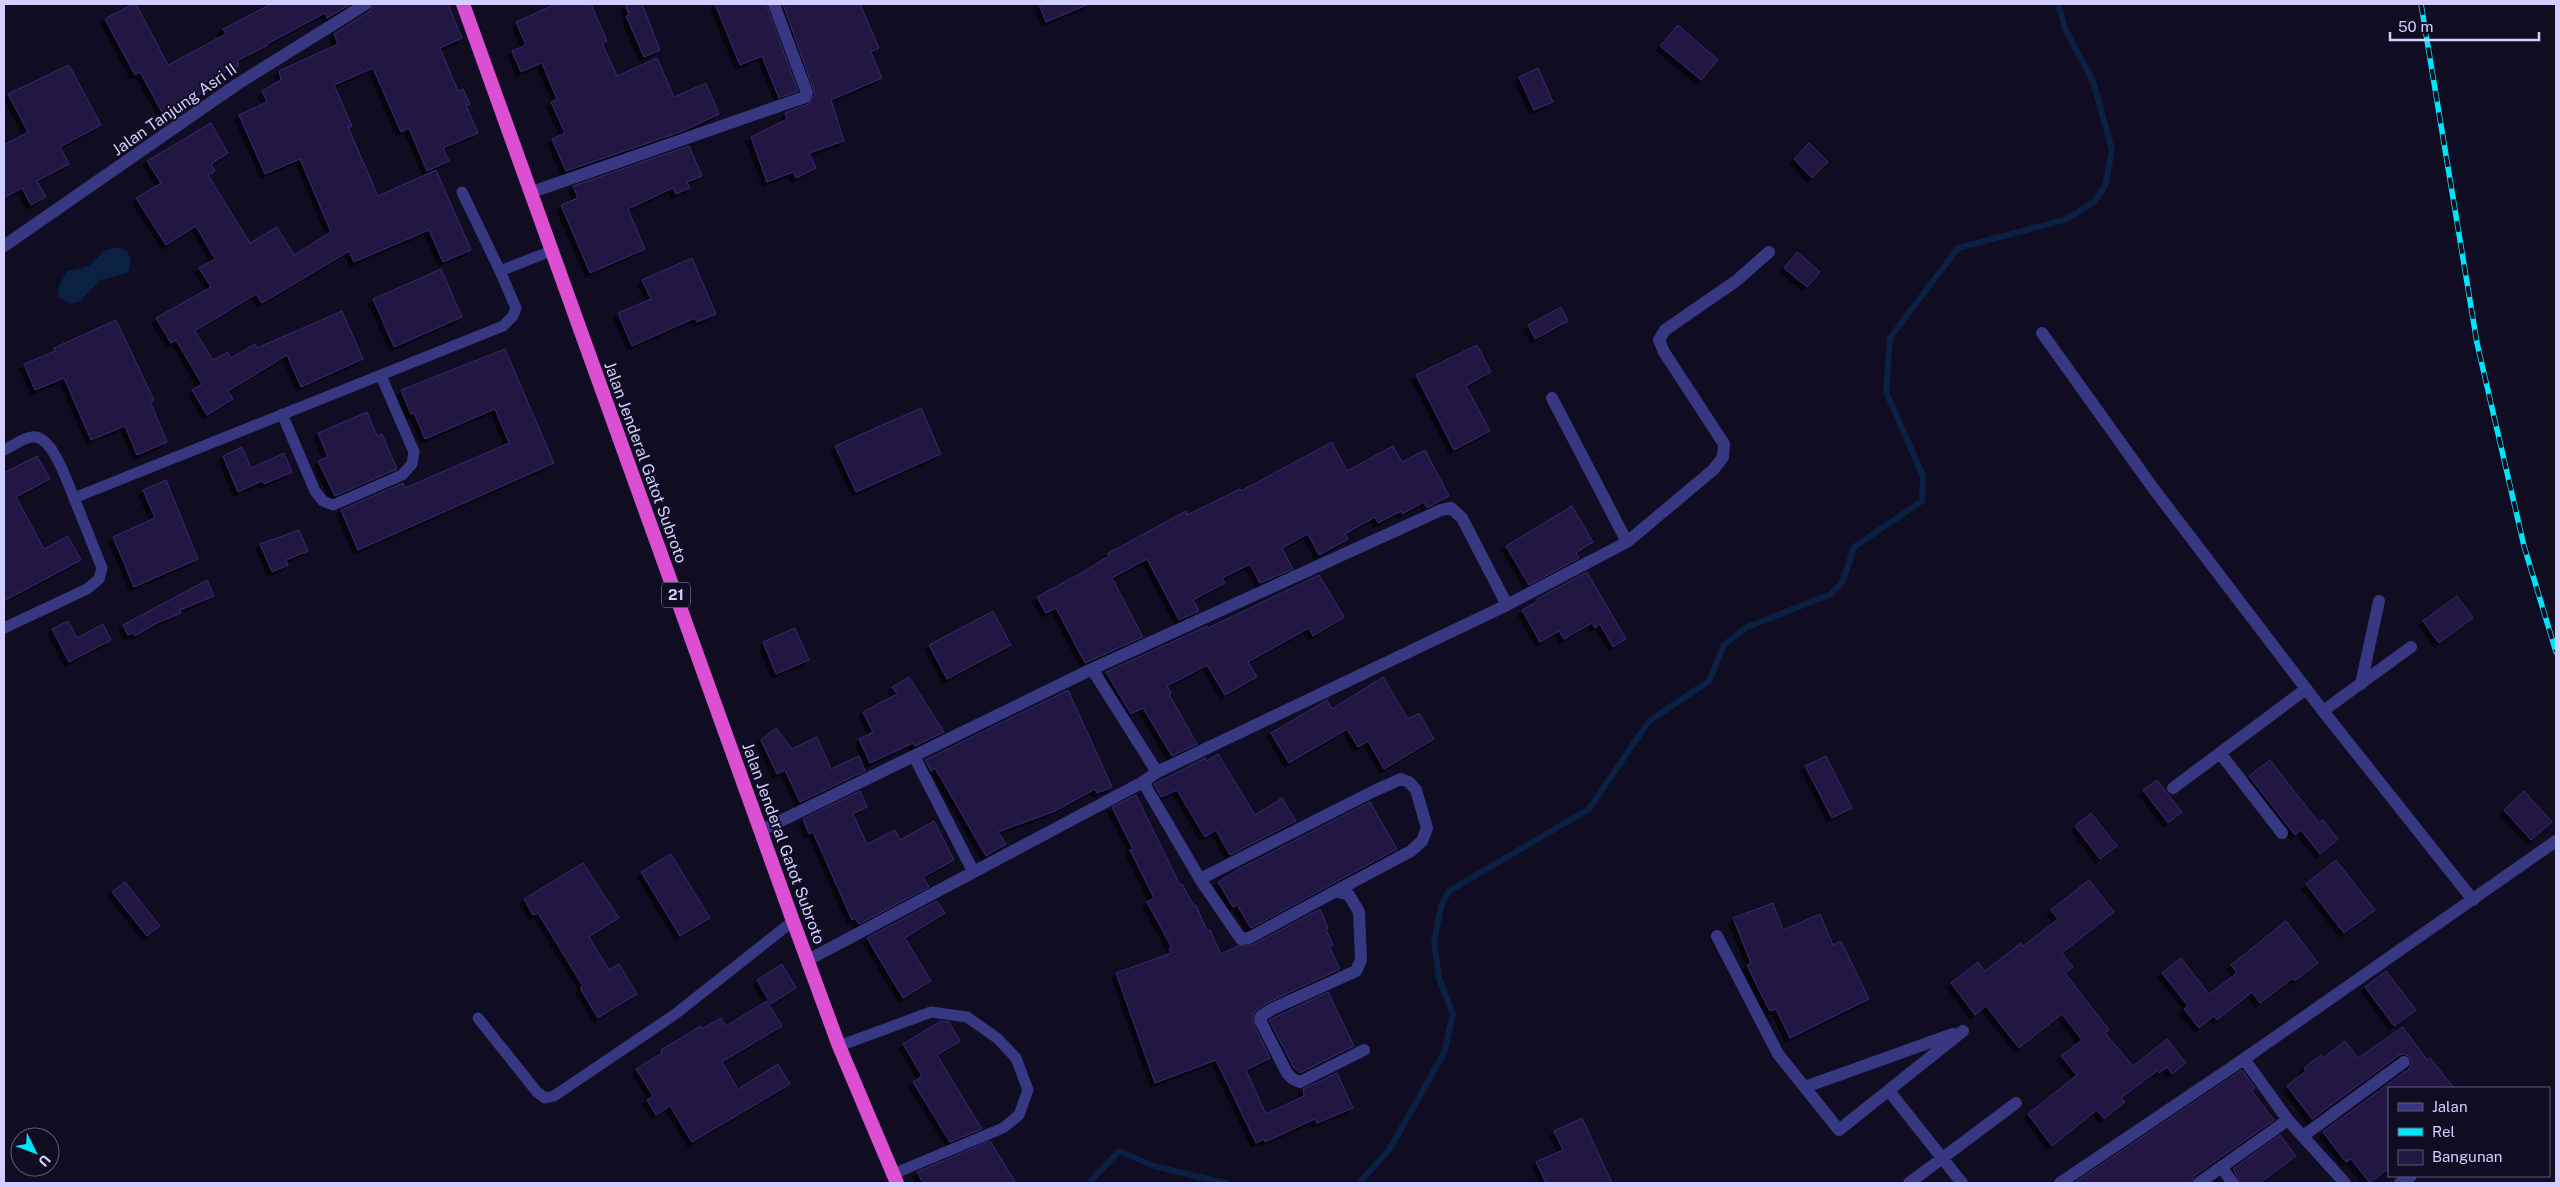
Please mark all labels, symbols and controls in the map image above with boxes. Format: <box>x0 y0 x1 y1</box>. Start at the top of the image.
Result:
scale bar <box>2390 10 2539 42</box>
text: 50 m <box>2398 18 2433 35</box>
street label: Jalan Tanjung Asri II <box>108 59 240 159</box>
street label: Jalan Jenderal Gatot Subroto <box>600 359 691 566</box>
road number: 21 <box>662 582 690 608</box>
street label: Jalan Jenderal Gatot Subroto <box>738 740 829 947</box>
legend <box>2388 1087 2550 1177</box>
text: Jalan <box>2432 1098 2468 1115</box>
text: Rel <box>2432 1123 2455 1140</box>
north arrow <box>10 1127 60 1177</box>
text: Bangunan <box>2432 1148 2503 1165</box>
text: U <box>35 1152 54 1170</box>

